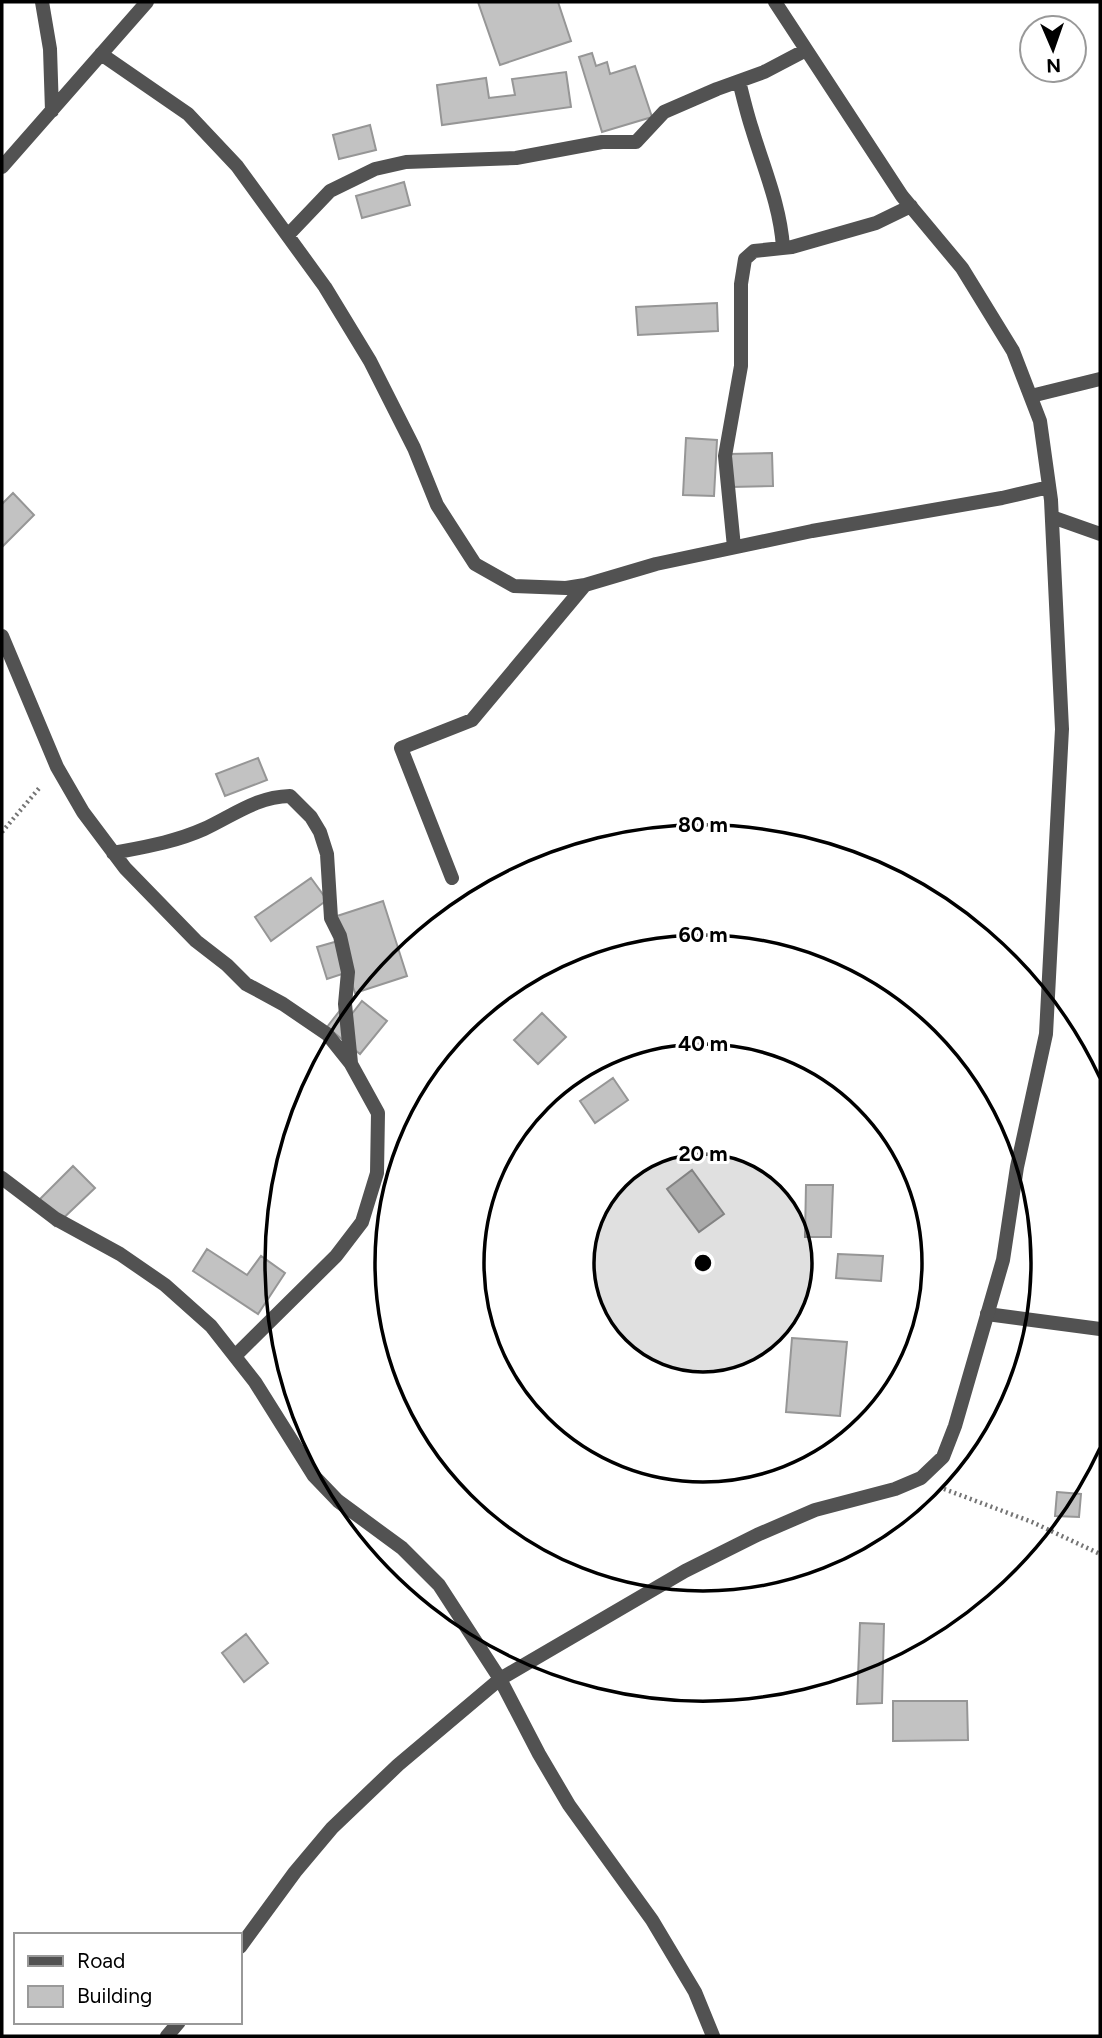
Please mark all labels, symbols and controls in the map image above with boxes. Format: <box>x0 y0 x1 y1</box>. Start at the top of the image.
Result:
north arrow <box>1018 14 1088 84</box>
text: N <box>1046 54 1061 77</box>
text: 80 m <box>678 812 728 837</box>
text: 60 m <box>678 922 728 947</box>
text: 40 m <box>678 1031 728 1056</box>
text: 20 m <box>678 1141 728 1166</box>
centre of rings <box>691 1251 715 1275</box>
legend <box>14 1933 242 2024</box>
text: Road <box>77 1948 125 1973</box>
text: Building <box>77 1983 152 2008</box>

